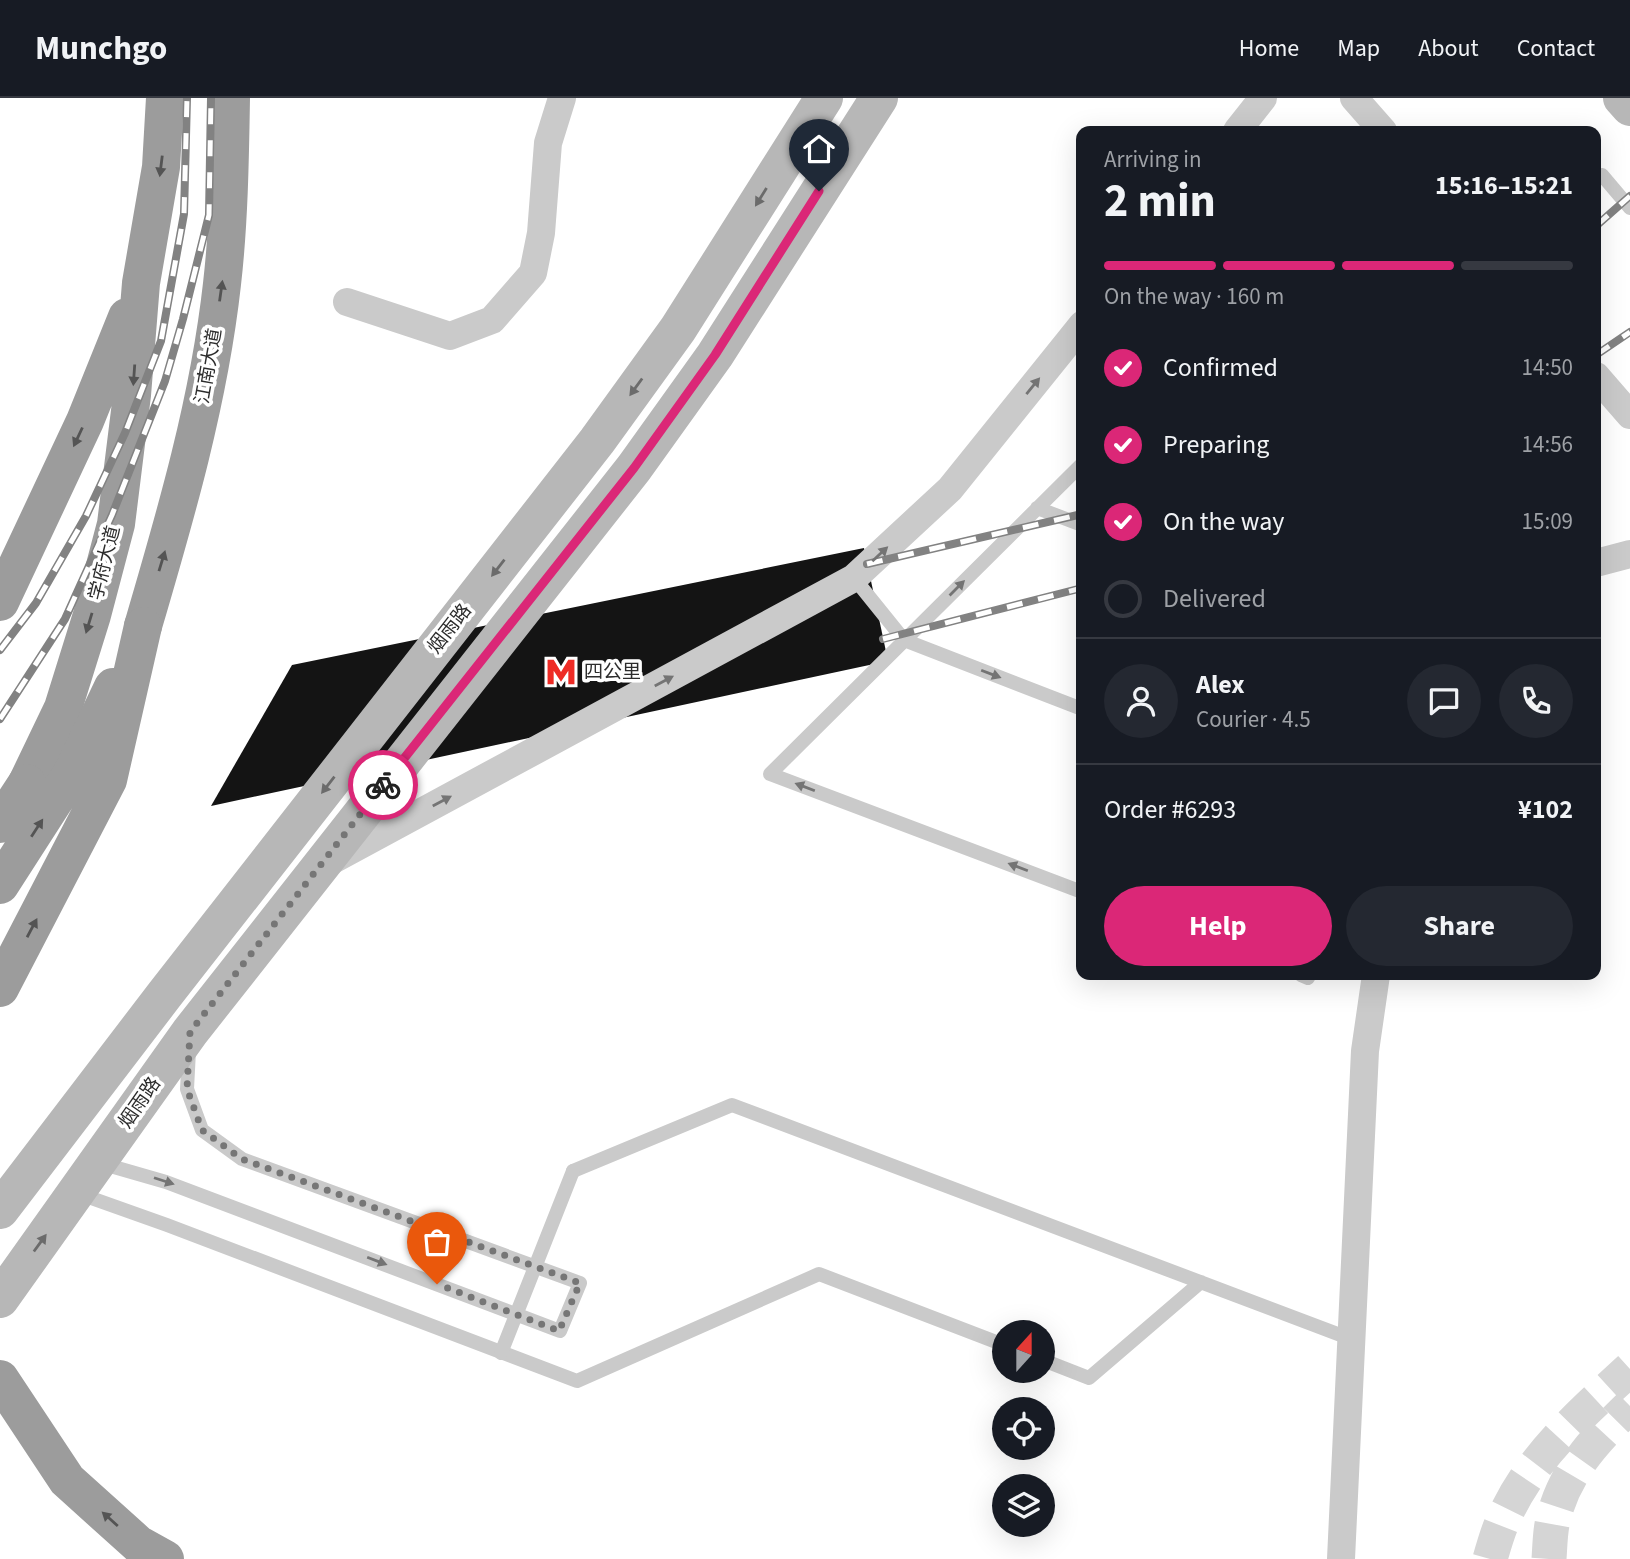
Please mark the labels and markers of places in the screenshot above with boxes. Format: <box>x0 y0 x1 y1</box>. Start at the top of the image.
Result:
pin <box>789 119 849 191</box>
metro station icon: 四公里 <box>544 655 578 689</box>
place label: 四公里 <box>584 659 641 686</box>
pin <box>407 1212 467 1284</box>

